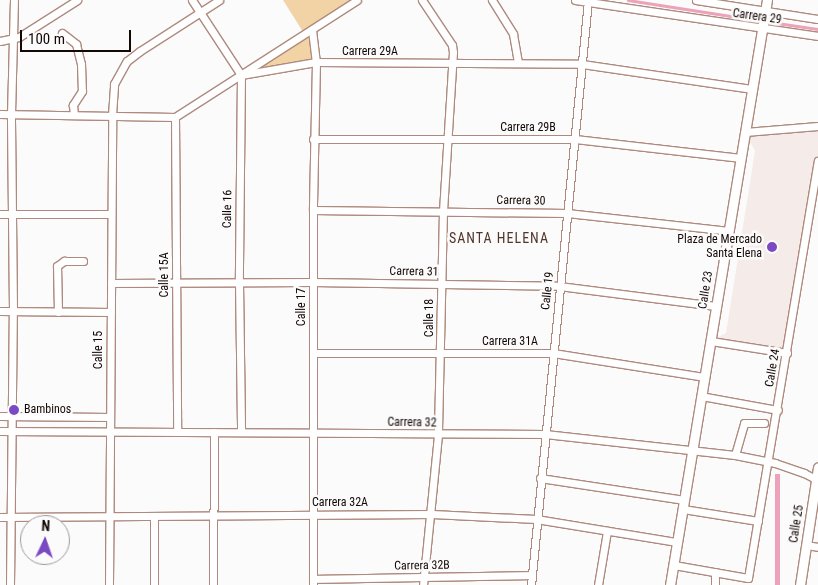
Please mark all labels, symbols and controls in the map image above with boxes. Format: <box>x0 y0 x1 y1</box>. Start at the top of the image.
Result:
street label: Carrera 29 <box>732 6 782 28</box>
scale bar <box>22 20 134 52</box>
text: 100 m <box>28 30 65 48</box>
street label: Carrera 29A <box>342 45 398 59</box>
street label: Carrera 29B <box>500 121 556 135</box>
street label: Calle 16 <box>220 190 236 228</box>
street label: Carrera 30 <box>496 193 546 209</box>
district label: SANTA HELENA <box>448 230 550 246</box>
place label: Plaza de Mercado Santa Elena <box>677 233 762 261</box>
marker: Plaza de Mercado Santa Elena <box>766 241 778 253</box>
street label: Calle 15A <box>158 252 172 298</box>
street label: Carrera 31 <box>389 264 439 280</box>
street label: Calle 23 <box>696 270 716 310</box>
street label: Calle 19 <box>539 271 557 311</box>
street label: Calle 17 <box>295 288 309 326</box>
street label: Calle 18 <box>423 299 437 337</box>
street label: Calle 15 <box>92 331 106 369</box>
street label: Carrera 31A <box>482 335 538 349</box>
street label: Calle 24 <box>763 348 783 388</box>
place label: Bambinos <box>24 403 71 417</box>
marker: Bambinos <box>8 404 20 416</box>
street label: Carrera 32 <box>387 415 437 431</box>
street label: Carrera 32A <box>312 496 368 510</box>
street label: Calle 25 <box>787 504 807 544</box>
north arrow <box>20 515 70 565</box>
text: N <box>41 518 50 534</box>
street label: Carrera 32B <box>394 558 450 574</box>

